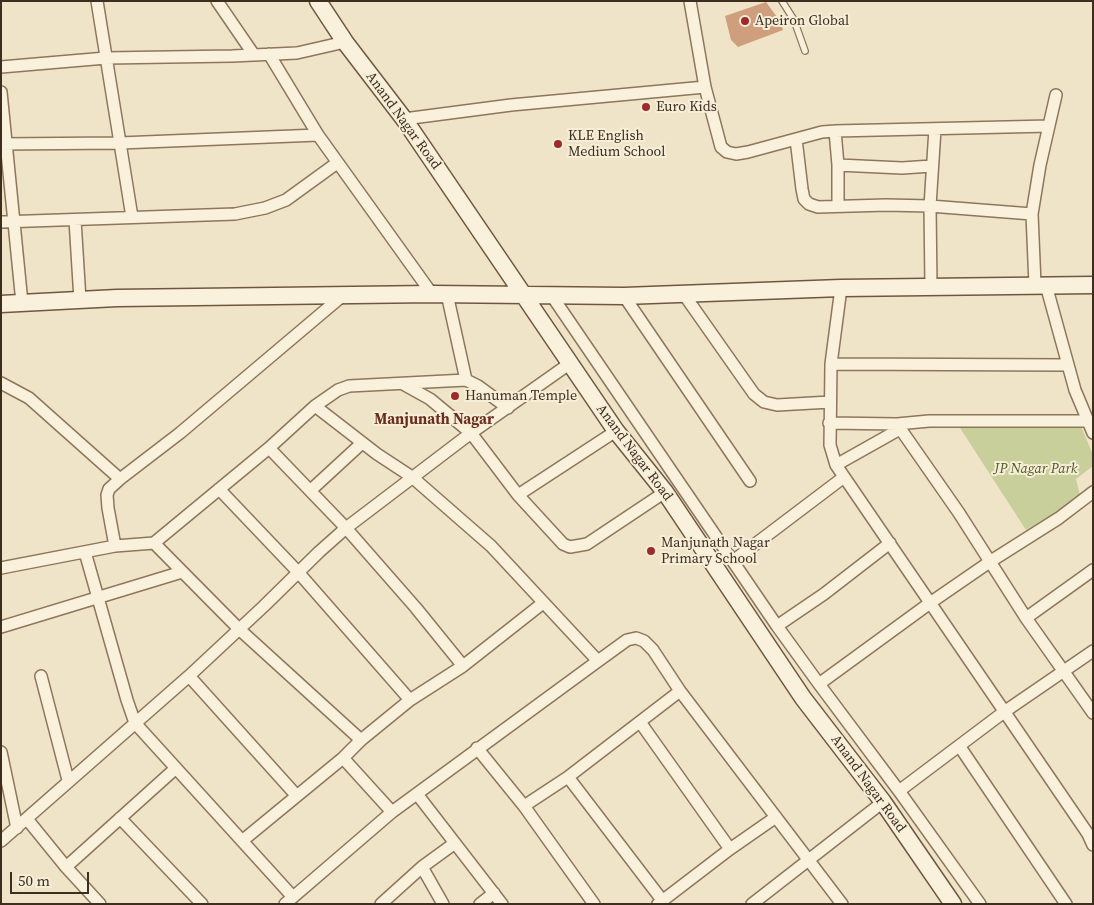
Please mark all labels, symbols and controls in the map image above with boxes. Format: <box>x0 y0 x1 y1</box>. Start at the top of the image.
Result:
place label: Apeiron Global <box>755 13 849 29</box>
marker: Apeiron Global <box>739 15 751 27</box>
street label: Anand Nagar Road <box>362 69 444 173</box>
place label: Euro Kids <box>656 99 717 115</box>
marker: Euro Kids <box>640 101 652 113</box>
place label: KLE English Medium School <box>568 128 665 160</box>
marker: KLE English Medium School <box>552 138 564 150</box>
place label: Hanuman Temple <box>465 388 577 404</box>
marker: Hanuman Temple <box>449 390 461 402</box>
street label: Anand Nagar Road <box>592 401 676 505</box>
district label: Manjunath Nagar <box>374 411 494 429</box>
park label: JP Nagar Park <box>995 461 1077 477</box>
place label: Manjunath Nagar Primary School <box>661 535 770 568</box>
marker: Manjunath Nagar Primary School <box>645 545 657 557</box>
street label: Anand Nagar Road <box>827 732 909 836</box>
scale bar <box>12 862 91 894</box>
text: 50 m <box>18 870 50 891</box>

